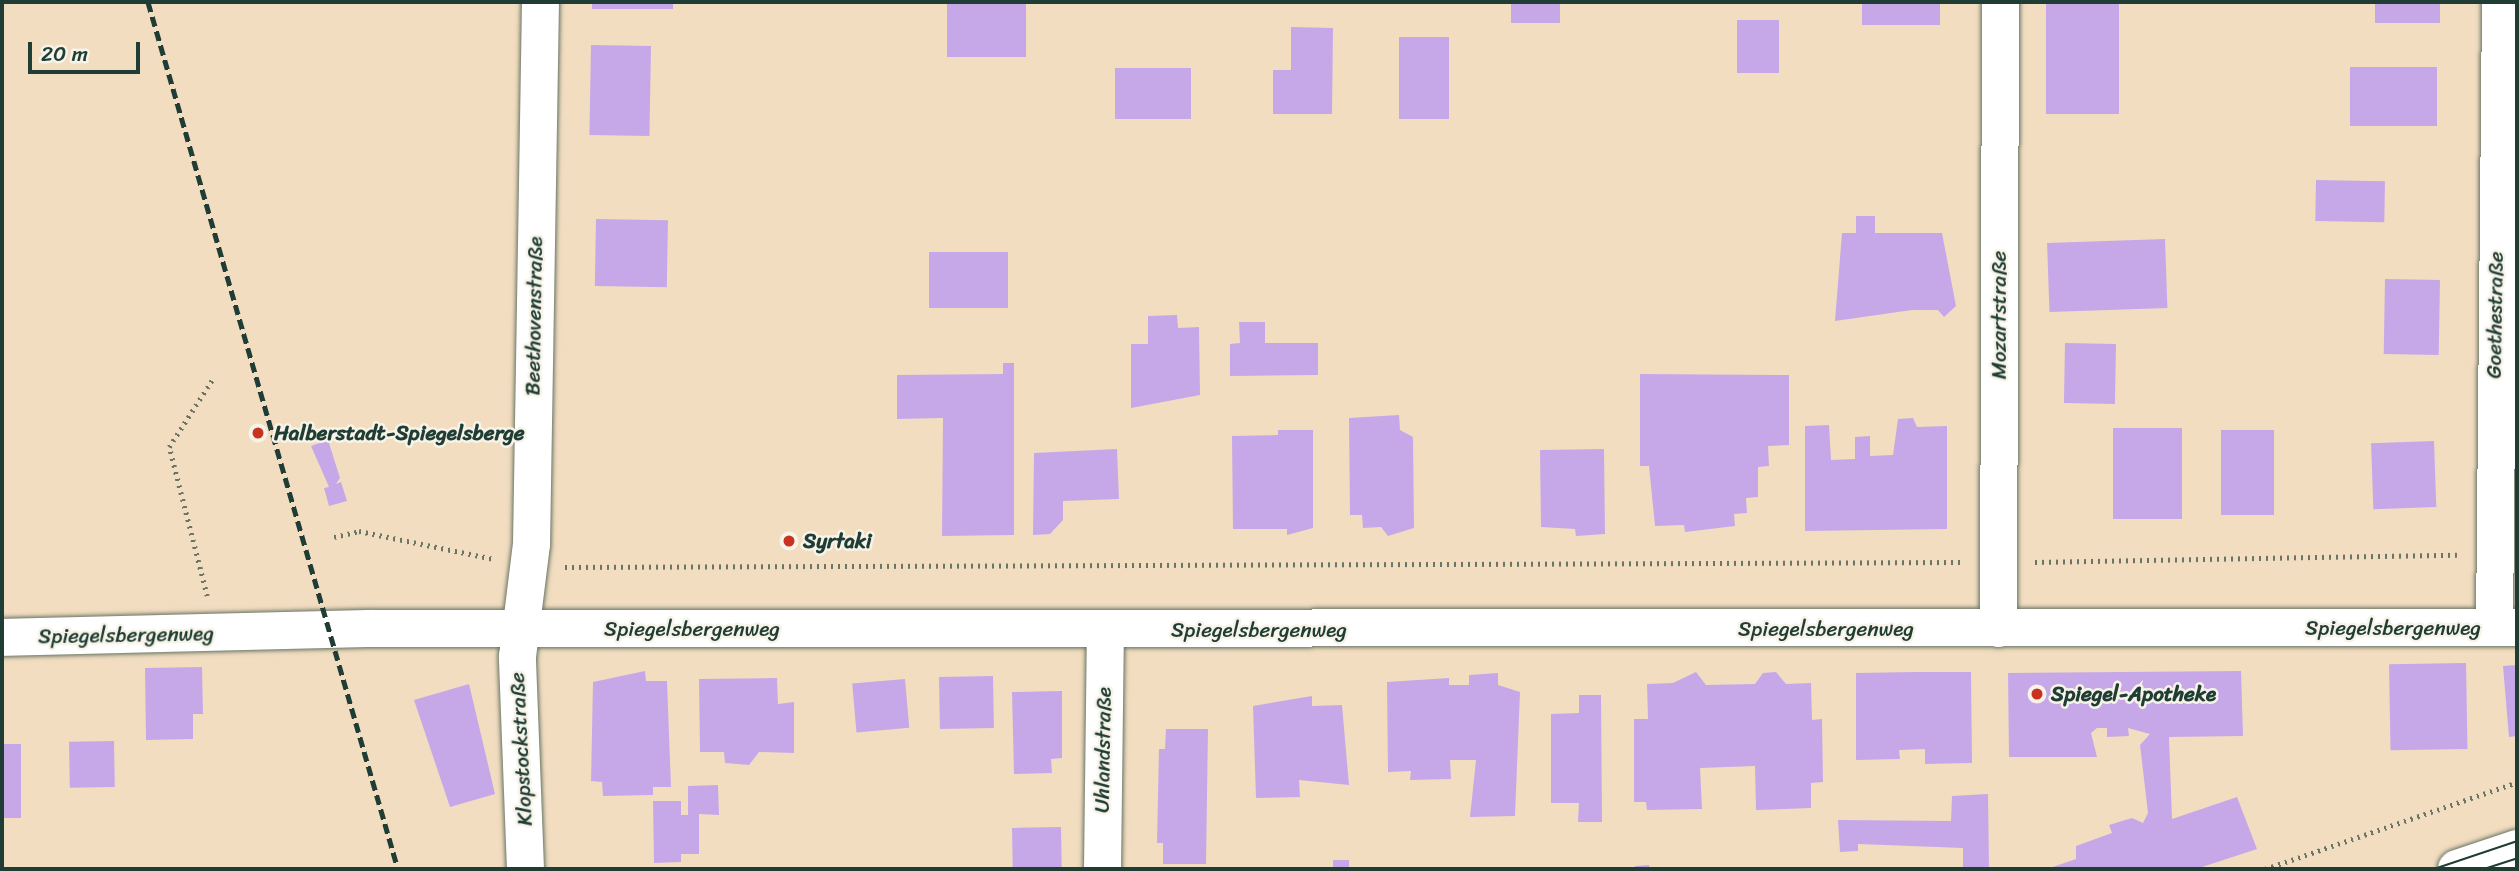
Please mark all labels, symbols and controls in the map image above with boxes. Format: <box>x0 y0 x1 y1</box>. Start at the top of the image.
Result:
scale bar <box>32 28 144 72</box>
text: 20 m <box>41 35 88 73</box>
street label: Beethovenstraße <box>520 236 548 396</box>
street label: Mozartstraße <box>1986 251 2012 379</box>
street label: Goethestraße <box>2481 251 2509 379</box>
place label: Halberstadt-Spiegelsberge <box>274 420 525 446</box>
marker: Halberstadt-Spiegelsberge <box>248 423 268 443</box>
place label: Syrtaki <box>803 528 872 554</box>
marker: Syrtaki <box>781 533 797 549</box>
street label: Spiegelsbergenweg <box>2305 615 2481 641</box>
street label: Spiegelsbergenweg <box>604 616 780 642</box>
street label: Spiegelsbergenweg <box>1738 616 1914 642</box>
street label: Spiegelsbergenweg <box>1171 617 1347 643</box>
street label: Spiegelsbergenweg <box>38 621 214 649</box>
street label: Klopstockstraße <box>504 672 538 826</box>
place label: Spiegel-Apotheke <box>2051 681 2216 707</box>
marker: Spiegel-Apotheke <box>2029 686 2045 702</box>
street label: Uhlandstraße <box>1089 687 1117 813</box>

